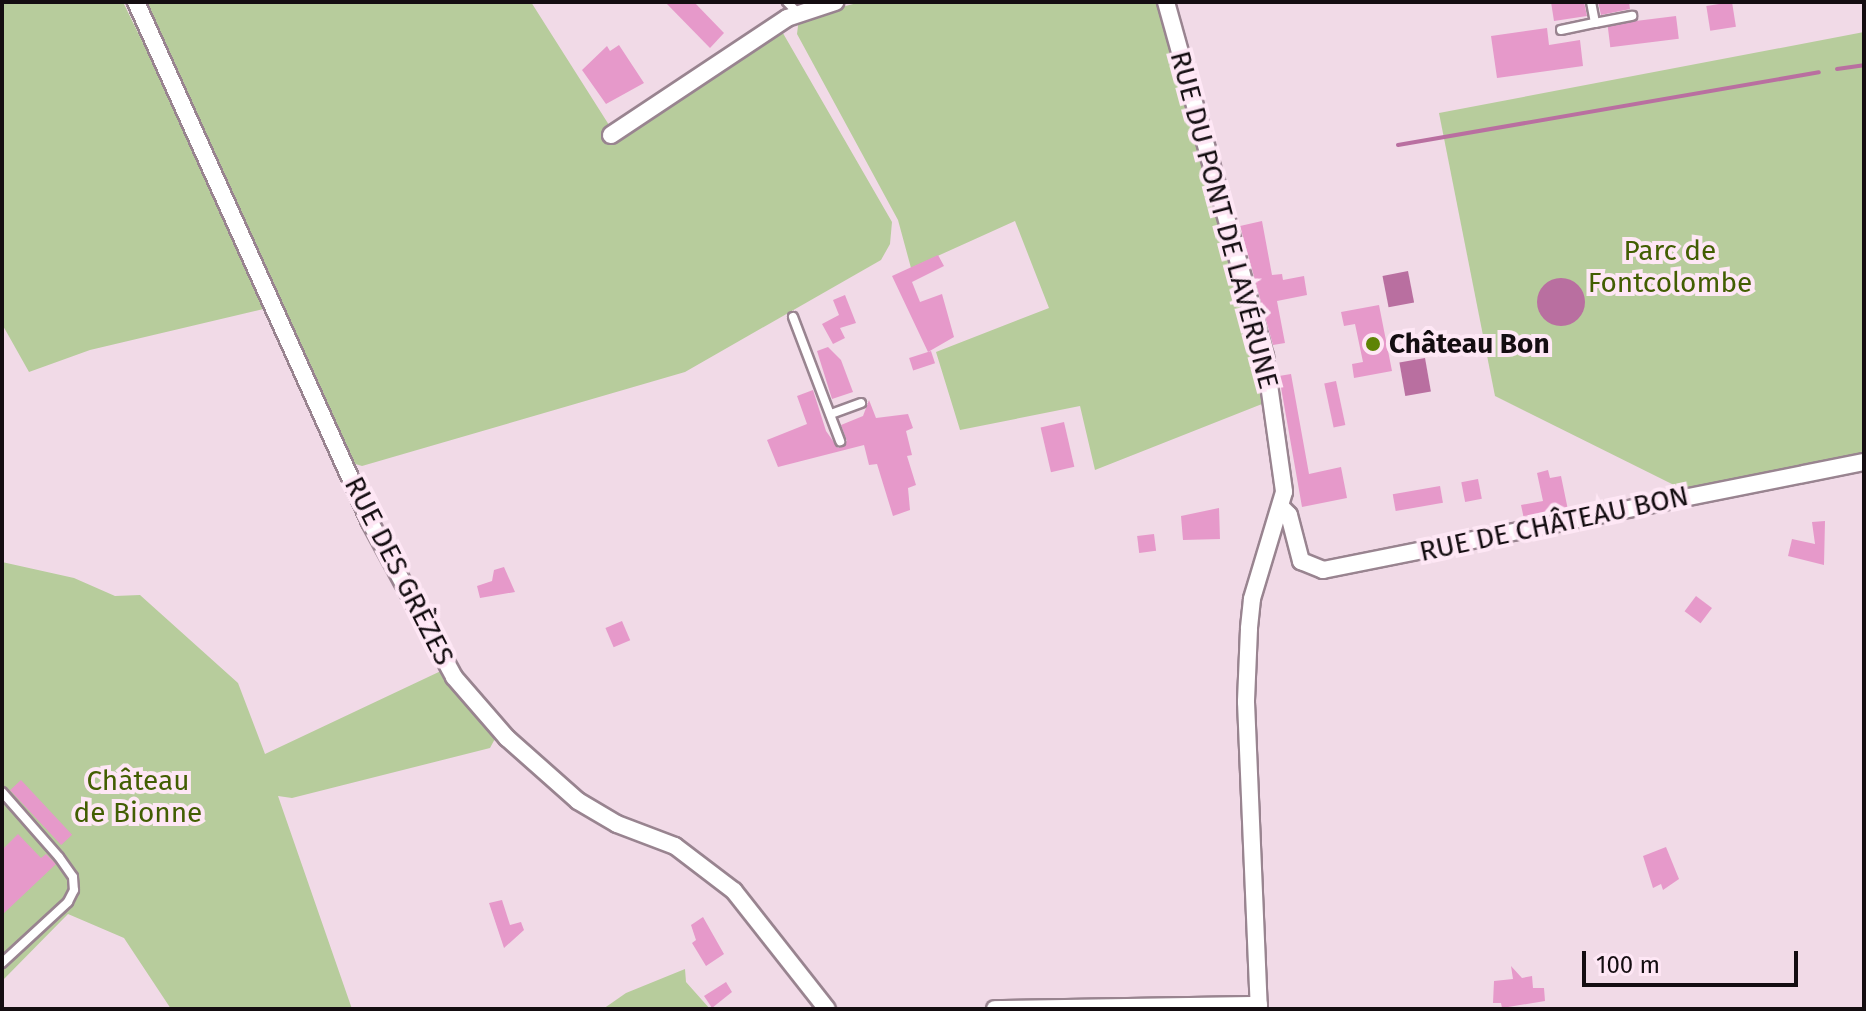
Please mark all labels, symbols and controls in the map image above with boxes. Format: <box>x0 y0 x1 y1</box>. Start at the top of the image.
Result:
street label: RUE DU PONT DE LAVÉRUNE <box>1163 47 1285 393</box>
park label: Parc de Fontcolombe <box>1588 234 1752 300</box>
place label: Château Bon <box>1389 327 1550 361</box>
marker: Château Bon <box>1364 335 1382 353</box>
street label: RUE DES GRÈZES <box>337 471 461 671</box>
street label: RUE DE CHÂTEAU BON <box>1416 479 1692 569</box>
park label: Château de Bionne <box>74 764 202 830</box>
scale bar <box>1586 935 1802 985</box>
text: 100 m <box>1596 951 1660 979</box>

